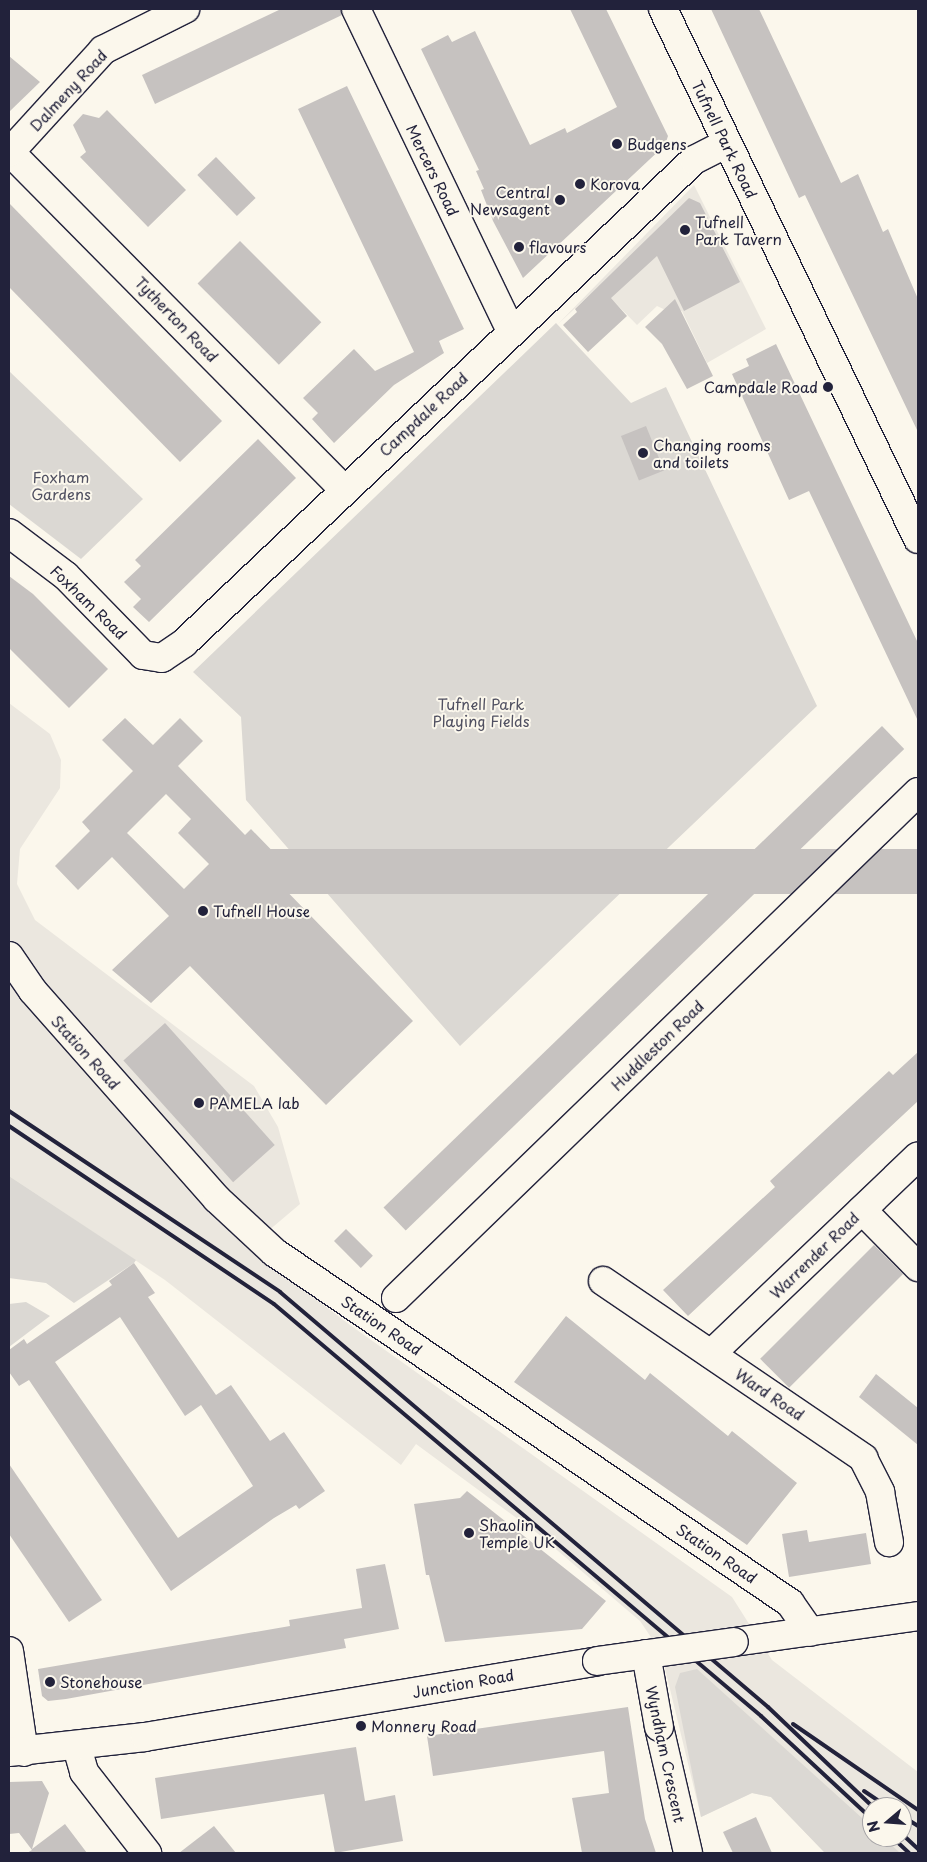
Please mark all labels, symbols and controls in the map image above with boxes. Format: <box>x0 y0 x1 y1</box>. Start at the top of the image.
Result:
street label: Dalmeny Road <box>26 46 110 134</box>
street label: Tufnell Park Road <box>689 77 761 201</box>
street label: Mercers Road <box>403 121 463 219</box>
place label: Budgens <box>627 135 687 153</box>
marker: Budgens <box>611 138 623 150</box>
place label: Korova <box>590 175 640 193</box>
marker: Korova <box>574 178 586 190</box>
place label: Central Newsagent <box>470 182 550 217</box>
marker: Central Newsagent <box>554 194 566 206</box>
place label: Tufnell Park Tavern <box>695 212 783 247</box>
marker: Tufnell Park Tavern <box>679 224 691 236</box>
place label: flavours <box>529 238 586 256</box>
marker: flavours <box>513 241 525 253</box>
street label: Tytherton Road <box>132 273 222 365</box>
street label: Campdale Road <box>375 368 471 460</box>
place label: Campdale Road <box>703 378 818 396</box>
marker: Campdale Road <box>822 381 834 393</box>
place label: Changing rooms and toilets <box>653 435 770 470</box>
marker: Changing rooms and toilets <box>637 447 649 459</box>
park label: Foxham Gardens <box>31 467 91 502</box>
street label: Foxham Road <box>48 562 130 642</box>
park label: Tufnell Park Playing Fields <box>432 694 530 729</box>
place label: Tufnell House <box>213 902 311 920</box>
marker: Tufnell House <box>197 905 209 917</box>
street label: Huddleston Road <box>607 996 707 1094</box>
street label: Station Road <box>48 1011 124 1093</box>
place label: PAMELA lab <box>209 1094 299 1112</box>
marker: PAMELA lab <box>193 1097 205 1109</box>
street label: Warrender Road <box>765 1208 863 1302</box>
street label: Station Road <box>338 1292 426 1358</box>
street label: Ward Road <box>732 1364 808 1424</box>
place label: Shaolin Temple UK <box>479 1515 556 1550</box>
street label: Station Road <box>673 1520 761 1586</box>
marker: Shaolin Temple UK <box>463 1527 475 1539</box>
street label: Junction Road <box>411 1665 515 1701</box>
place label: Stonehouse <box>60 1673 142 1691</box>
marker: Stonehouse <box>44 1676 56 1688</box>
street label: Wyndham Crescent <box>643 1683 689 1825</box>
place label: Monnery Road <box>371 1717 477 1735</box>
marker: Monnery Road <box>355 1720 367 1732</box>
north arrow <box>862 1797 912 1847</box>
text: N <box>862 1818 885 1835</box>

